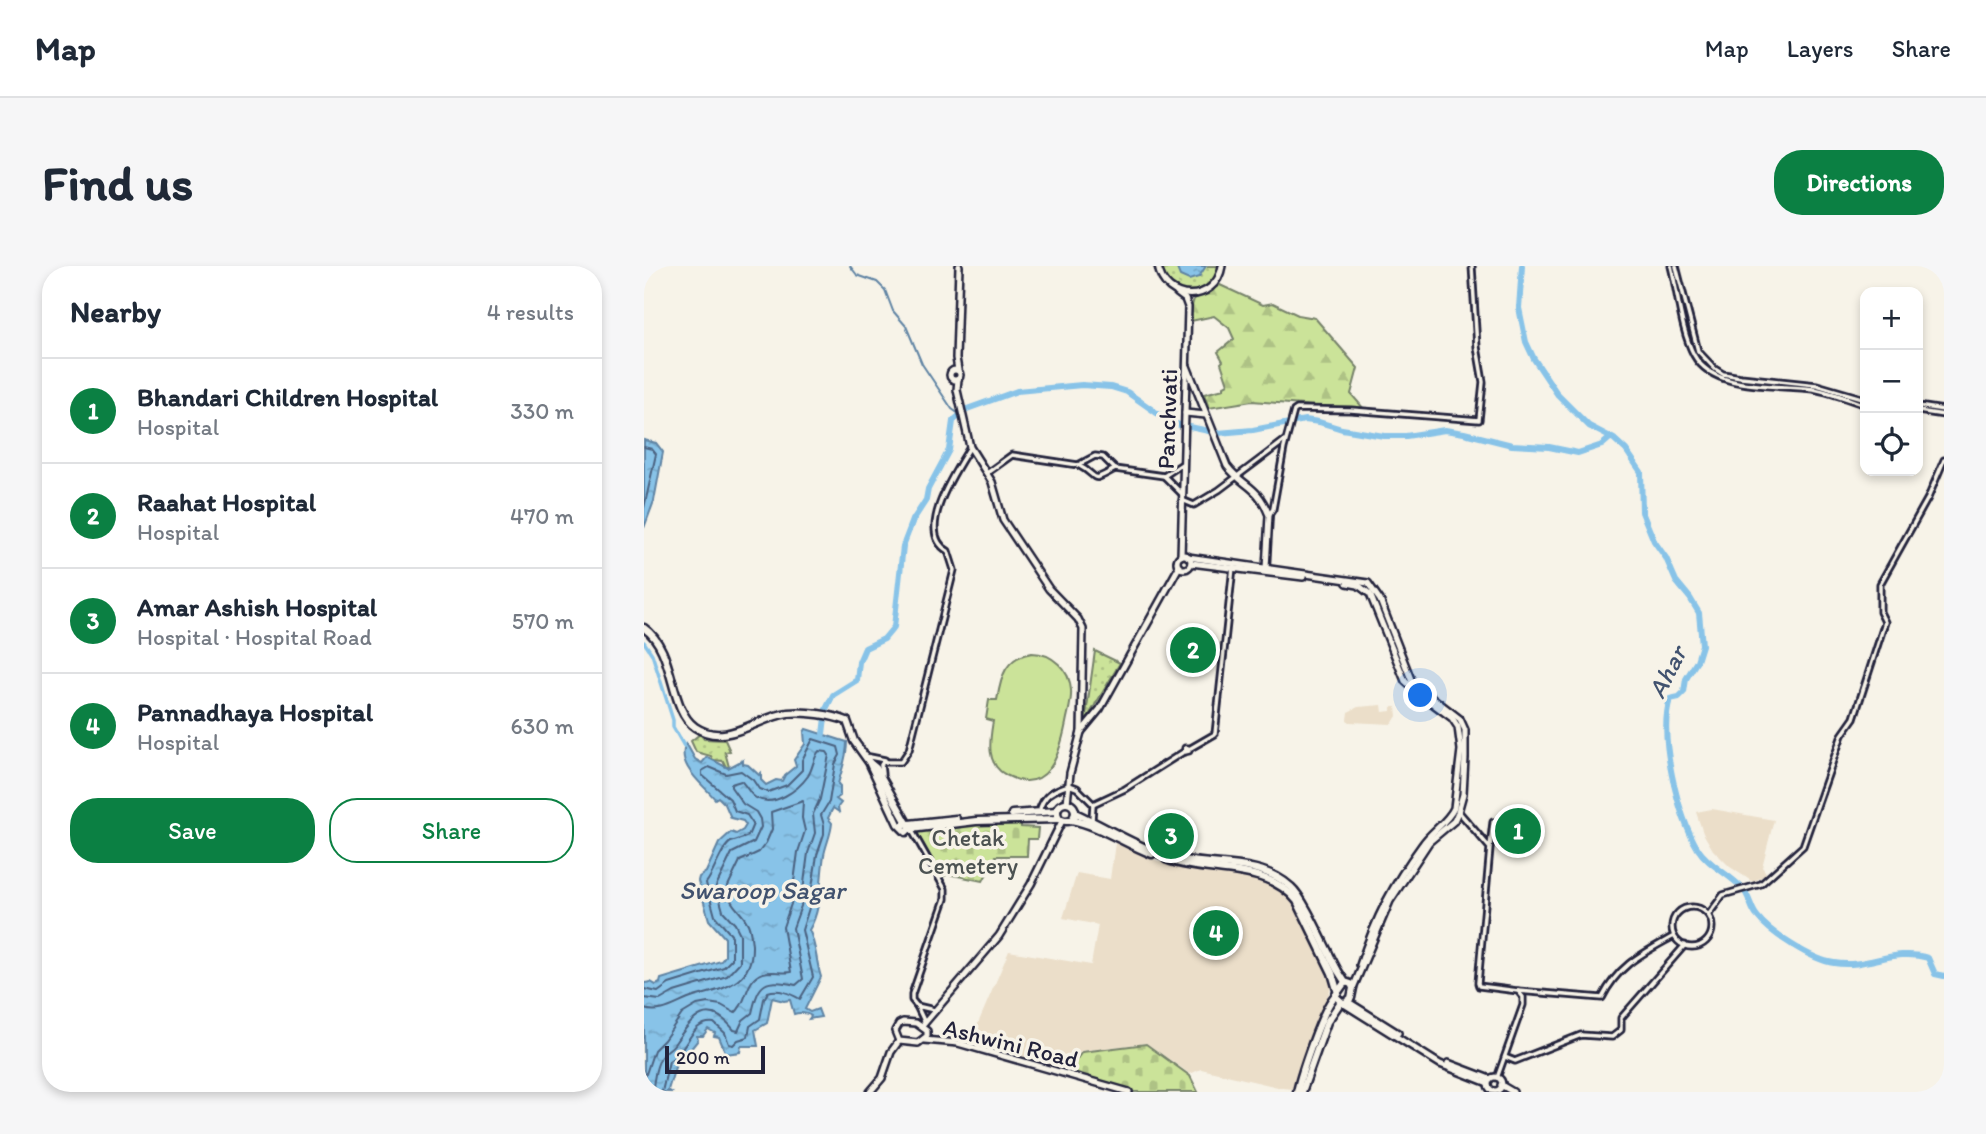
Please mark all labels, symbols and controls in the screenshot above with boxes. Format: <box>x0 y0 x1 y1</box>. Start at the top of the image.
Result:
text: Map <box>35 29 96 68</box>
text: Map <box>1705 34 1749 63</box>
text: Layers <box>1787 34 1854 63</box>
text: Share <box>1892 34 1951 63</box>
button: Directions <box>1774 150 1944 215</box>
text: Find us <box>42 153 193 212</box>
map controls <box>1860 287 1923 476</box>
button: + <box>1860 287 1923 350</box>
text: Nearby <box>70 293 161 330</box>
text: 4 results <box>487 298 574 326</box>
button: − <box>1860 350 1923 413</box>
street label: Panchvati <box>1151 368 1183 470</box>
text: Bhandari Children Hospital <box>137 381 438 413</box>
text: 1 <box>88 397 98 425</box>
text: 330 m <box>510 397 574 425</box>
text: Hospital <box>137 413 219 441</box>
button: locate <box>1860 413 1923 476</box>
text: Raahat Hospital <box>137 486 316 518</box>
text: 2 <box>87 502 99 530</box>
text: 470 m <box>510 502 574 530</box>
text: Hospital <box>137 518 219 546</box>
text: Amar Ashish Hospital <box>137 591 377 623</box>
text: 3 <box>87 607 99 635</box>
text: 570 m <box>512 607 574 635</box>
text: Hospital · Hospital Road <box>137 623 372 651</box>
pin: 2 <box>1170 624 1216 676</box>
water label: Ahar <box>1640 638 1695 703</box>
your location <box>1403 678 1437 712</box>
text: Pannadhaya Hospital <box>137 696 373 728</box>
text: 4 <box>86 712 100 740</box>
text: 630 m <box>511 712 574 740</box>
text: Hospital <box>137 728 219 756</box>
button: Save <box>70 798 315 863</box>
button: Share <box>329 798 574 863</box>
pin: 1 <box>1495 805 1541 857</box>
pin: 3 <box>1148 810 1194 862</box>
park label: Chetak Cemetery <box>918 823 1018 880</box>
water label: Swaroop Sagar <box>679 874 848 906</box>
pin: 4 <box>1193 907 1239 959</box>
street label: Ashwini Road <box>941 1012 1082 1074</box>
scale bar <box>665 1043 765 1075</box>
text: 200 m <box>676 1046 730 1069</box>

